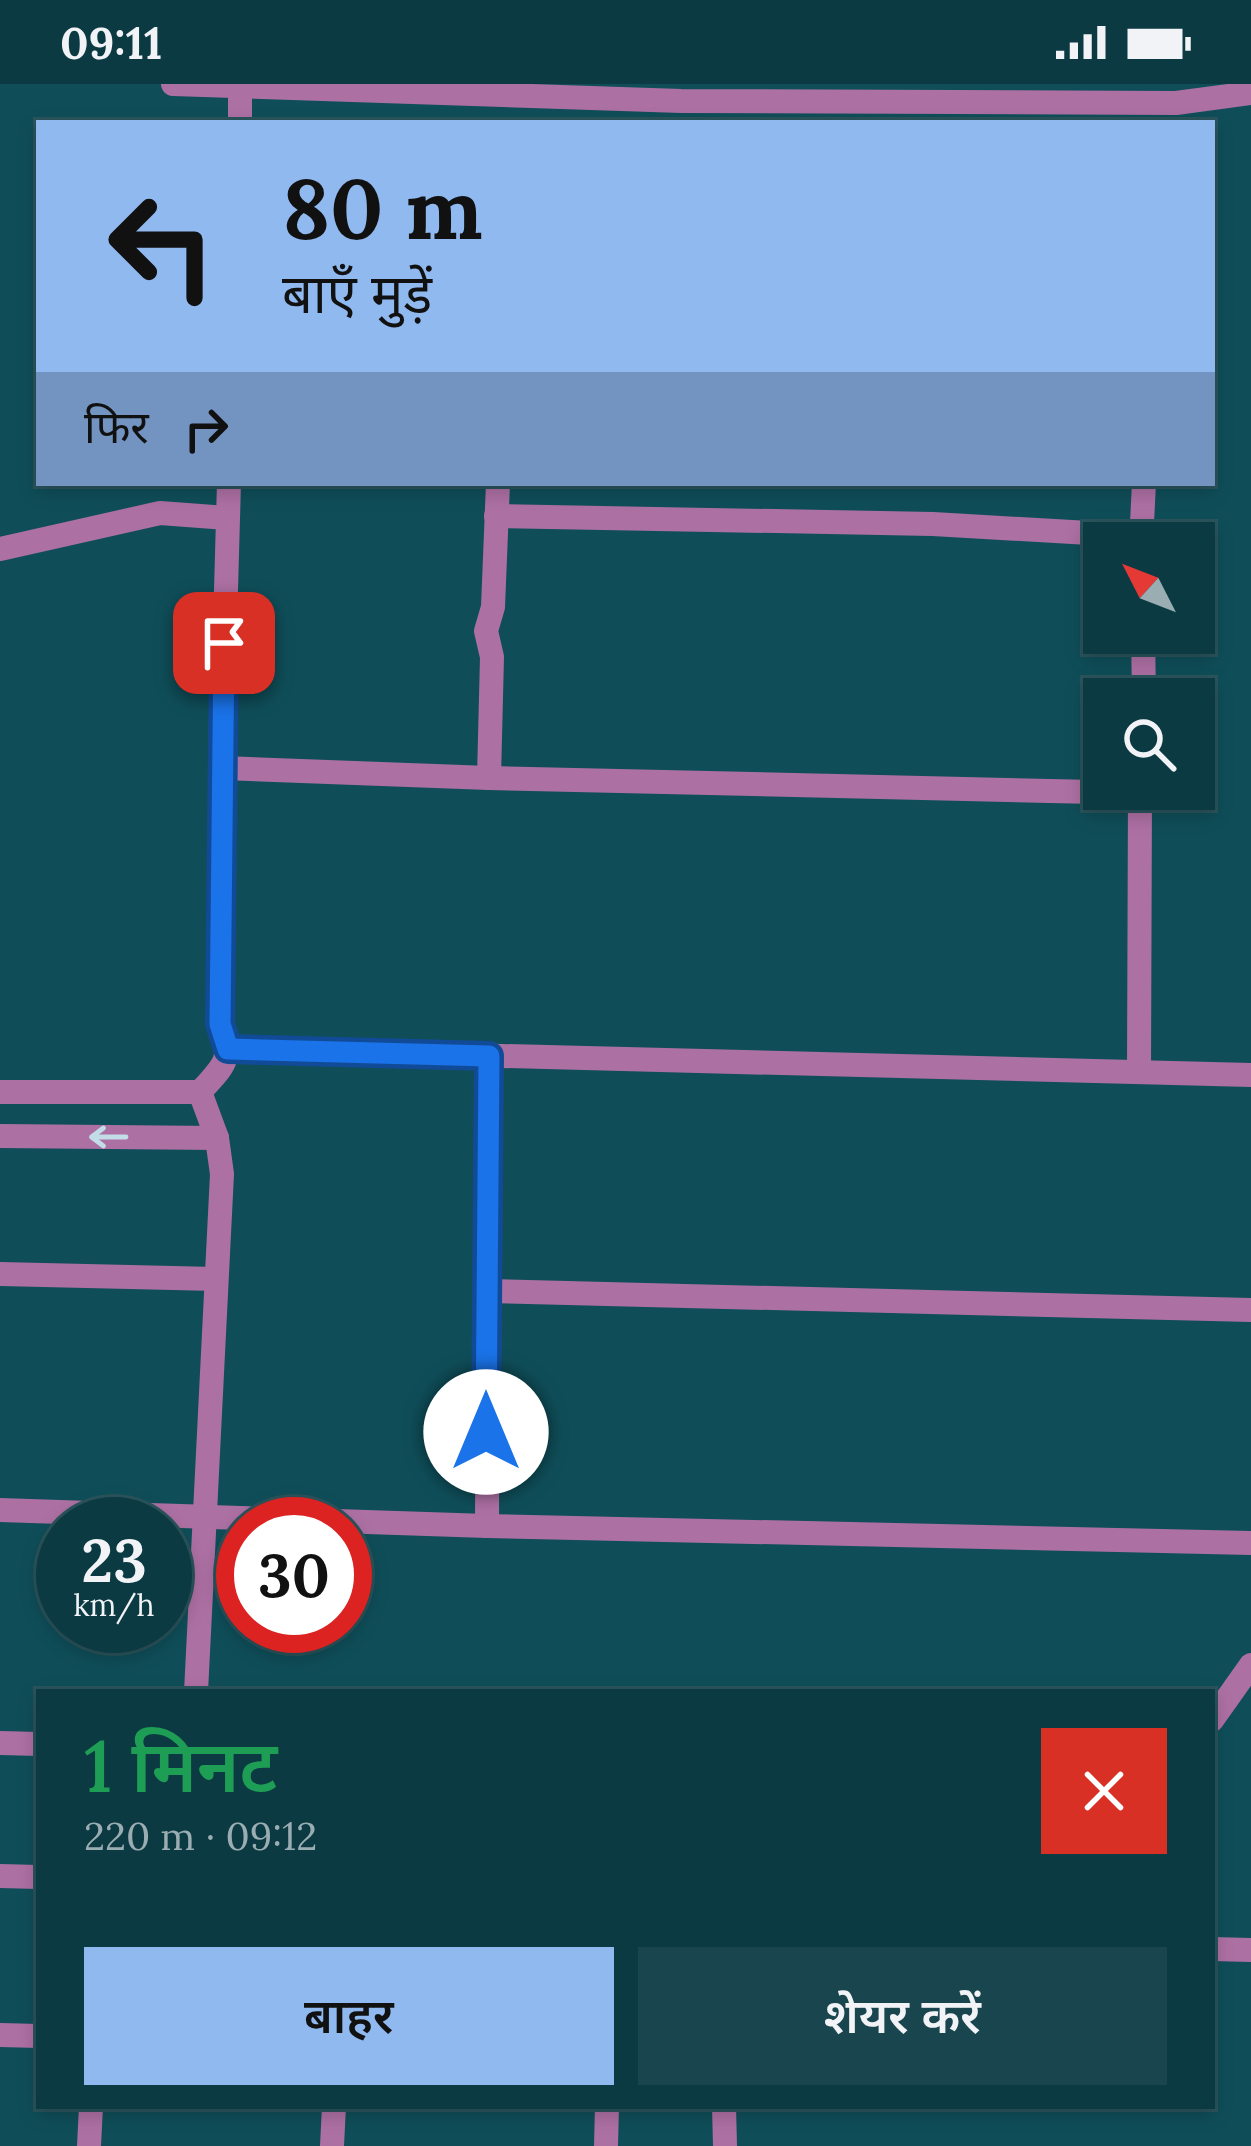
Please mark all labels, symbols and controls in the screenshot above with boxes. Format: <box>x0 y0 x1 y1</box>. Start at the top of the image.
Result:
text: 09:11 <box>60 14 162 71</box>
text: 80 m <box>282 154 483 262</box>
icon: left <box>84 168 240 324</box>
text: बाएँ मुड़ें <box>282 259 432 328</box>
icon: right <box>173 396 239 462</box>
text: फिर <box>84 398 149 455</box>
north arrow <box>1083 522 1215 654</box>
map controls <box>1083 522 1215 810</box>
pin <box>173 592 275 694</box>
icon: arrive <box>191 610 257 676</box>
button: search <box>1083 678 1215 810</box>
one-way arrow <box>89 1126 128 1148</box>
position arrow <box>423 1369 549 1495</box>
speed limit sign: 30 <box>216 1497 372 1653</box>
text: 23 <box>81 1522 147 1598</box>
text: km/h <box>73 1586 155 1624</box>
text: 1 मिनट <box>84 1720 277 1812</box>
button: close <box>1041 1728 1167 1854</box>
text: 220 m · 09:12 <box>84 1811 317 1861</box>
button: बाहर <box>84 1947 614 2085</box>
button: शेयर करें <box>638 1947 1167 2085</box>

